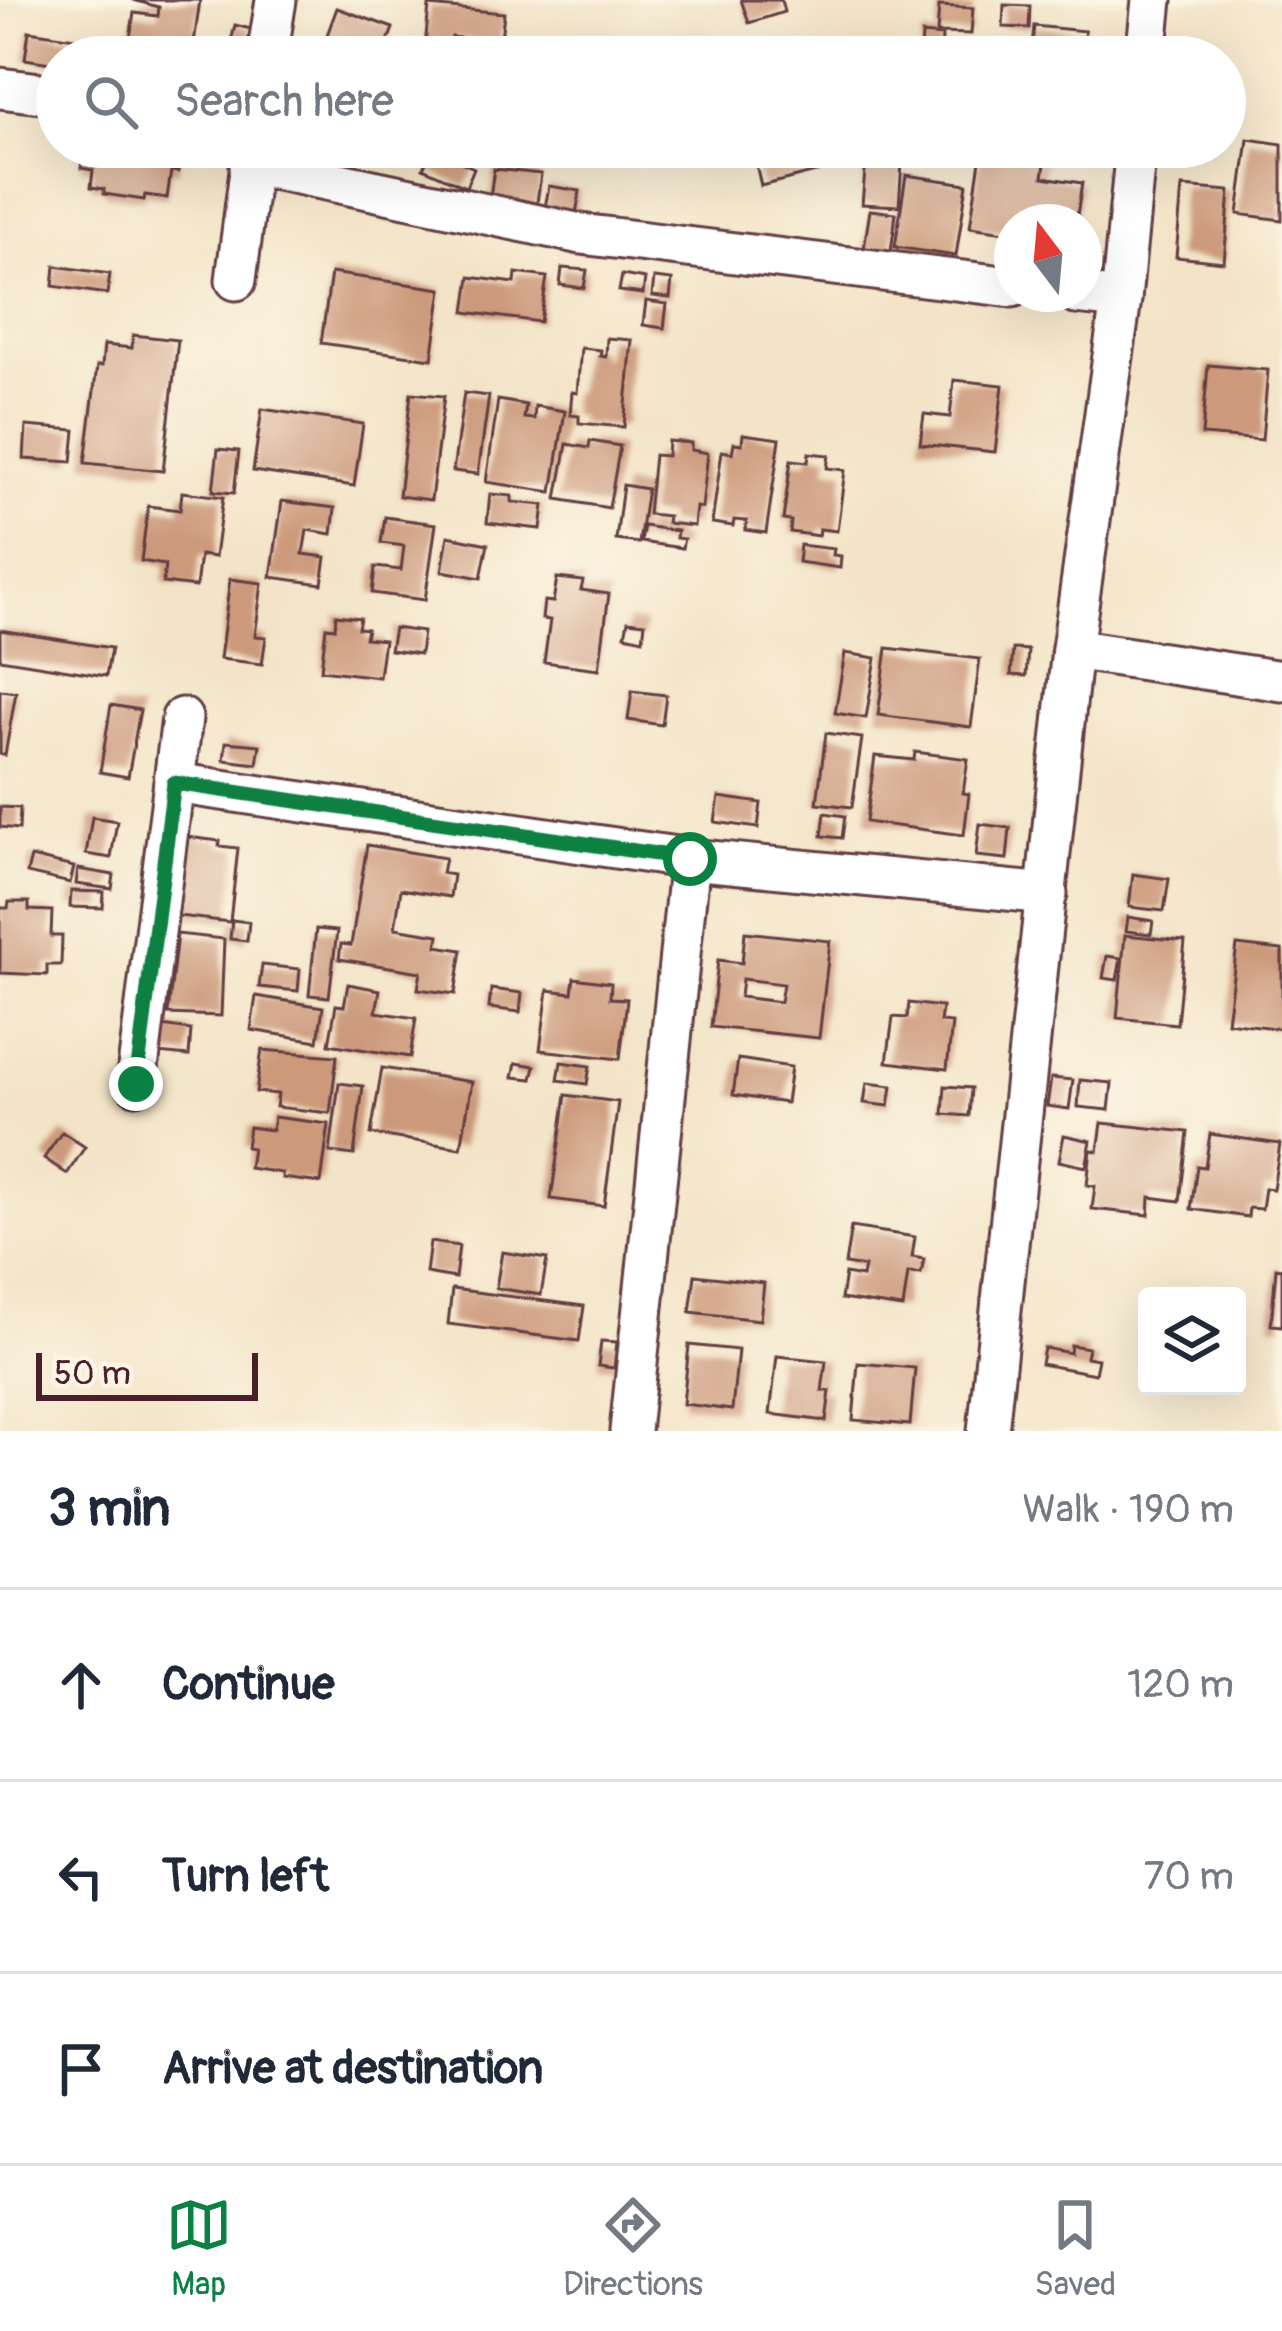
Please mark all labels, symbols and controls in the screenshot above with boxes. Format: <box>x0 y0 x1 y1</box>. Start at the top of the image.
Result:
search box <box>36 36 1246 168</box>
icon: search <box>78 69 144 135</box>
text: Search here <box>174 74 394 130</box>
north arrow <box>994 204 1102 312</box>
route start <box>663 832 717 886</box>
route end <box>109 1057 163 1111</box>
map controls <box>1138 1287 1246 1395</box>
button: layers <box>1138 1287 1246 1395</box>
scale bar <box>36 1347 258 1400</box>
text: 50 m <box>54 1353 131 1394</box>
text: 3 min <box>48 1477 170 1541</box>
text: Walk · 190 m <box>1022 1485 1234 1534</box>
icon: ahead <box>48 1652 114 1718</box>
text: Continue <box>162 1657 335 1713</box>
text: 120 m <box>1127 1660 1234 1709</box>
icon: left <box>48 1844 114 1910</box>
text: Turn left <box>162 1849 329 1905</box>
text: 70 m <box>1144 1852 1234 1901</box>
icon: arrive <box>48 2036 114 2102</box>
text: Arrive at destination <box>162 2041 543 2097</box>
tab: Map <box>166 2192 232 2305</box>
tab: Directions <box>563 2192 703 2305</box>
tab: Saved <box>1034 2192 1116 2305</box>

